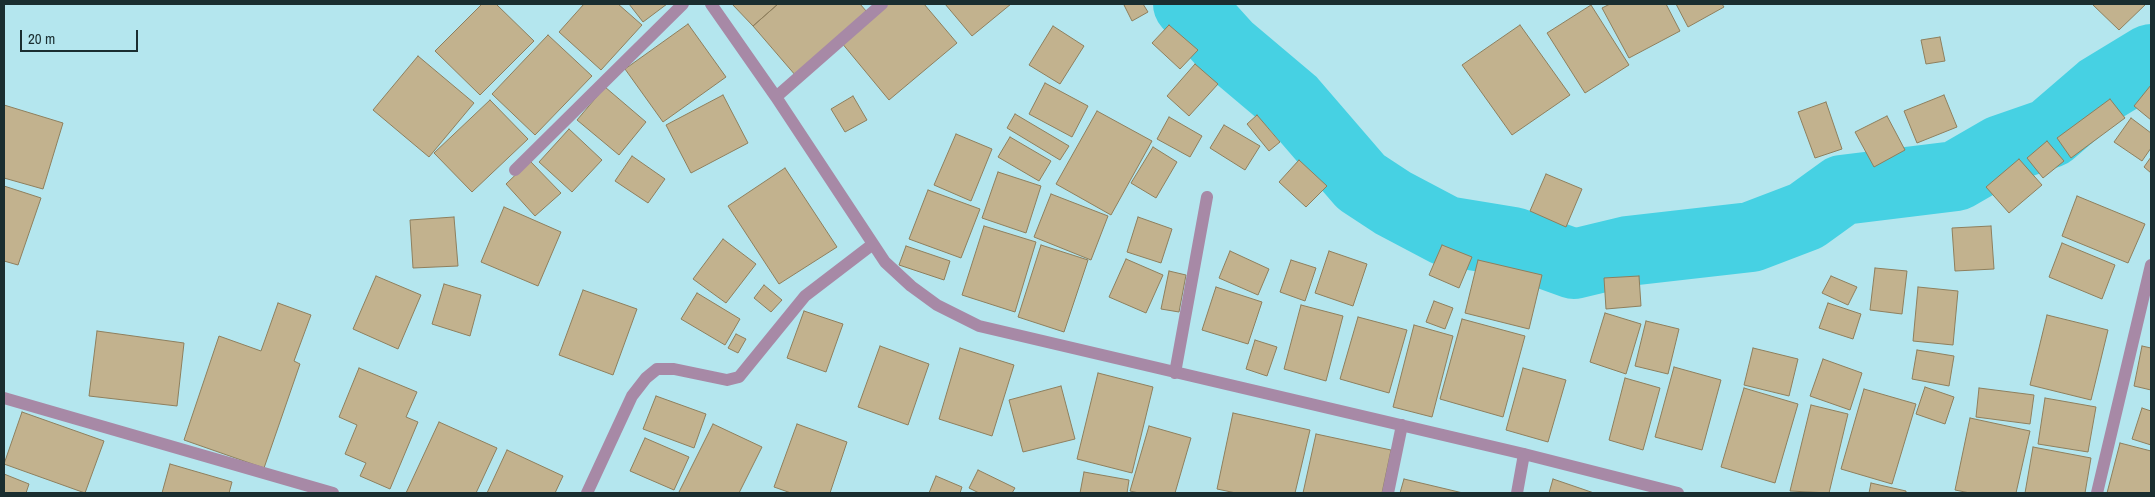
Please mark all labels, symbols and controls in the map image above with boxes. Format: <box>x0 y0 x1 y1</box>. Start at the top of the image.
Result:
scale bar <box>22 20 140 52</box>
text: 20 m <box>28 28 55 49</box>

